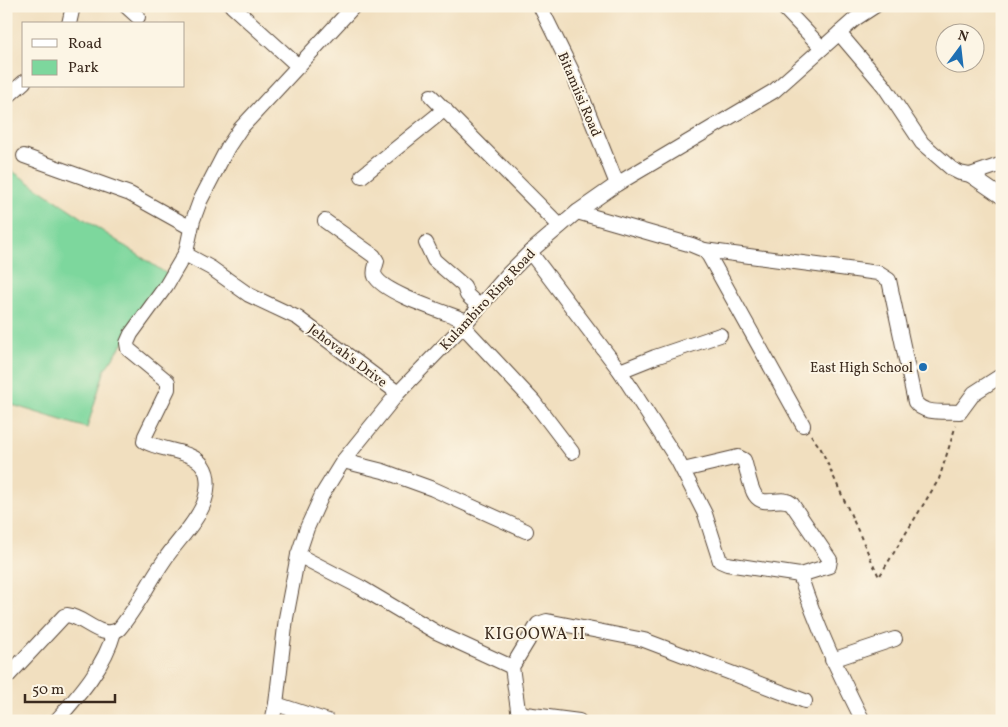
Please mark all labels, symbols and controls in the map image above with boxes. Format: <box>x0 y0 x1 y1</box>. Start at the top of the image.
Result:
legend <box>22 22 185 88</box>
north arrow <box>936 22 986 72</box>
text: N <box>956 26 970 47</box>
text: Road <box>68 34 102 55</box>
street label: Bitamiisi Road <box>552 49 605 140</box>
text: Park <box>68 58 99 79</box>
street label: Kulambiro Ring Road <box>436 245 540 355</box>
street label: Jehovah's Drive <box>304 320 391 392</box>
place label: East High School <box>810 359 913 378</box>
marker: East High School <box>917 361 929 373</box>
district label: KIGOOWA II <box>484 624 586 646</box>
scale bar <box>25 672 115 704</box>
text: 50 m <box>32 680 64 701</box>

